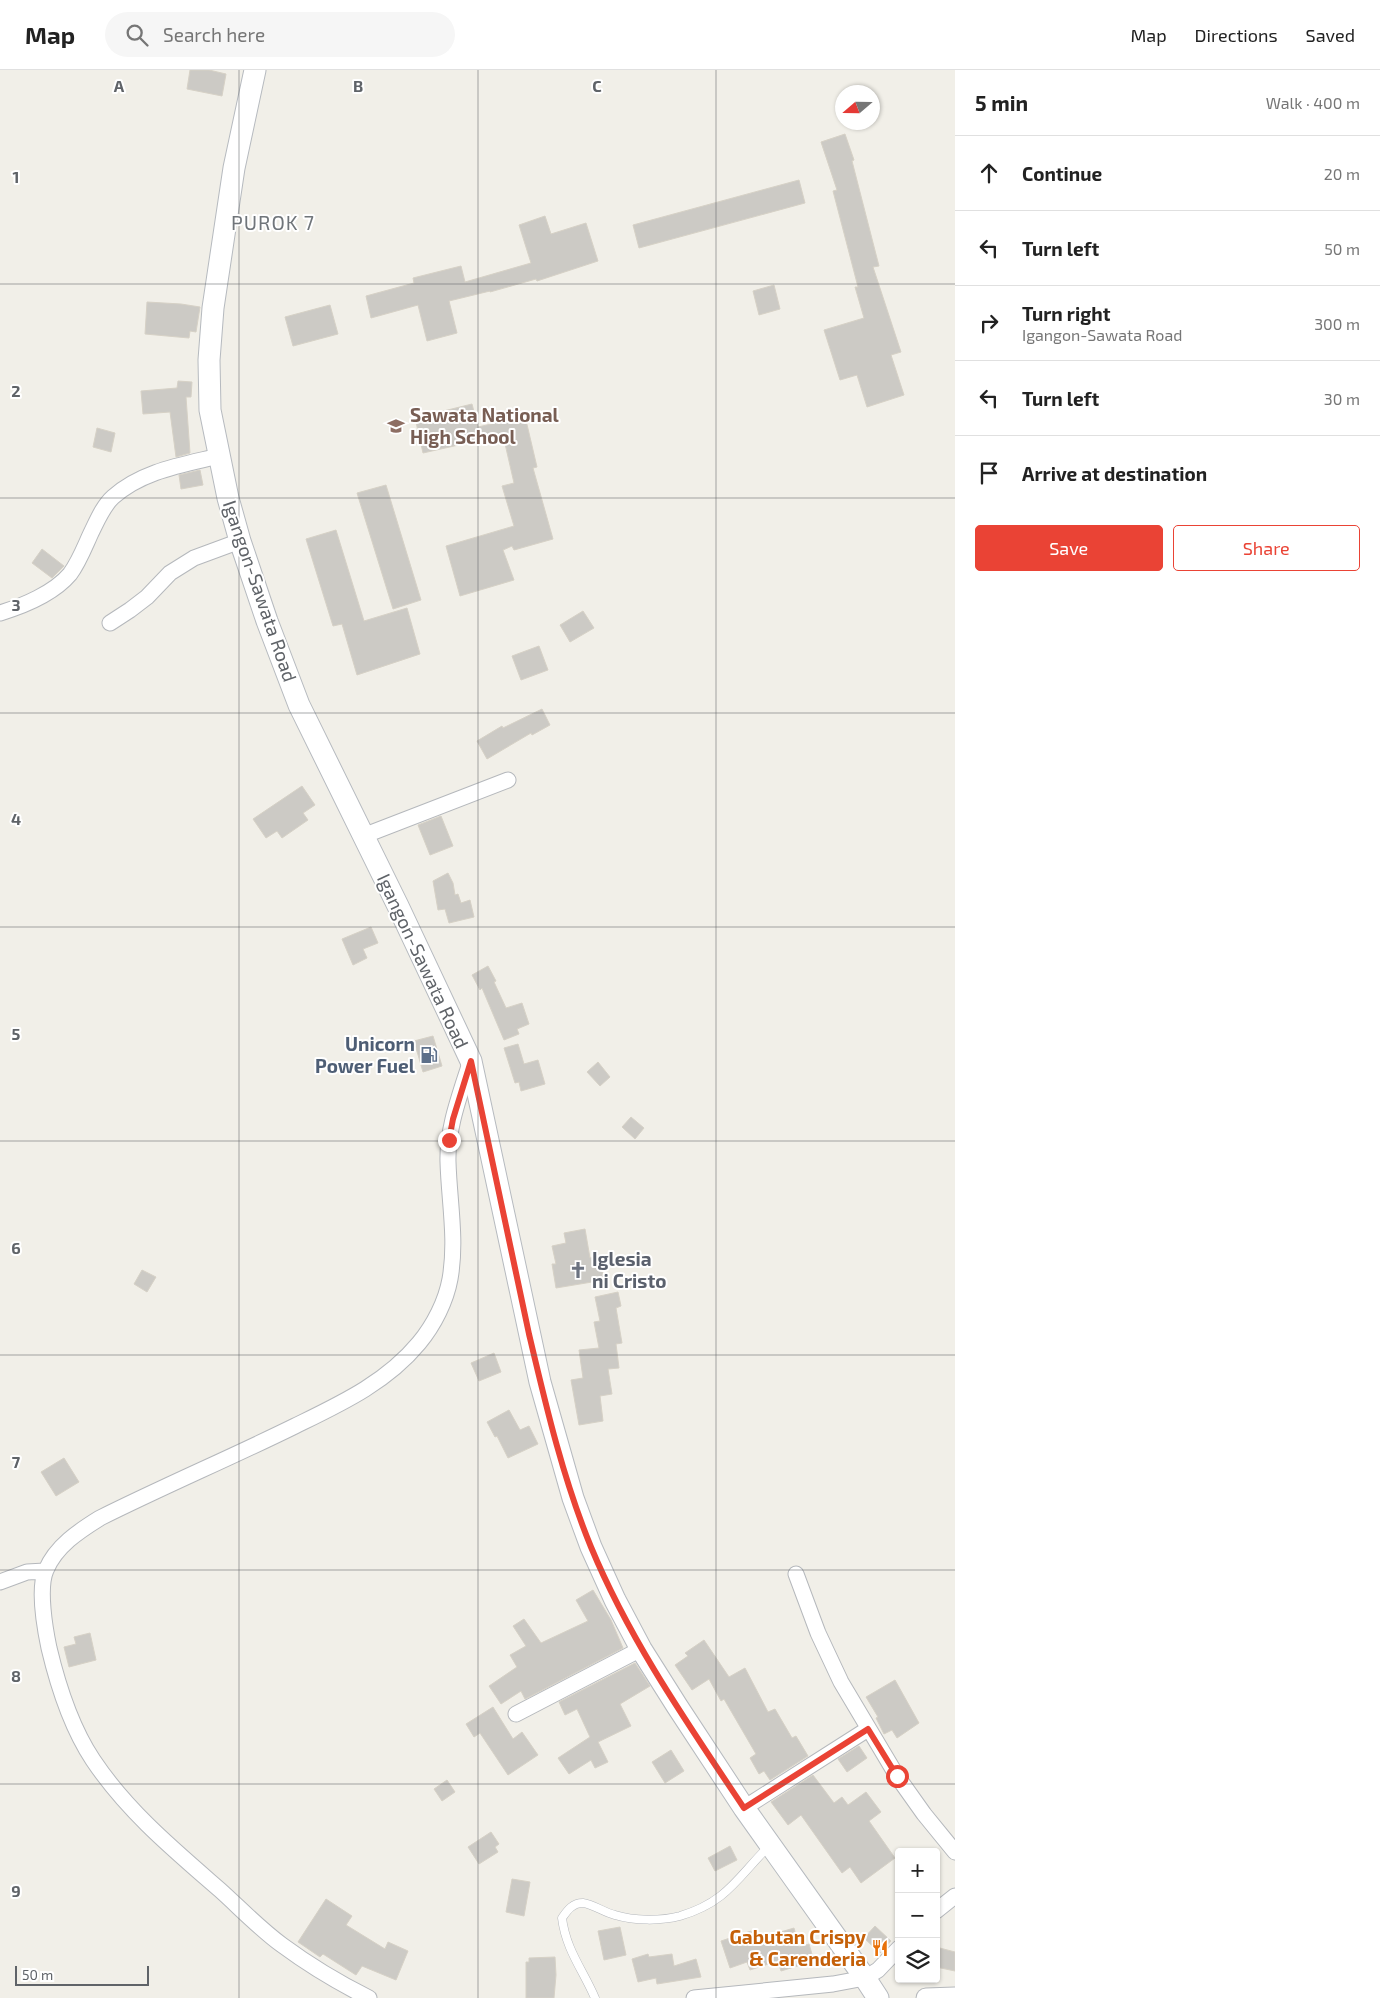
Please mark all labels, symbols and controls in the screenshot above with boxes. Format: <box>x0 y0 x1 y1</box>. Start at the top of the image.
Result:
search box <box>105 12 455 57</box>
text: Map <box>25 20 75 49</box>
icon: search <box>123 21 151 49</box>
text: Search here <box>163 23 265 46</box>
text: Map <box>1130 24 1167 46</box>
text: Directions <box>1195 24 1278 46</box>
text: Saved <box>1306 24 1355 46</box>
text: A <box>114 76 125 95</box>
text: B <box>353 76 363 95</box>
text: C <box>592 76 602 95</box>
north arrow <box>835 85 880 130</box>
text: 5 min <box>975 90 1028 115</box>
text: Walk · 400 m <box>1266 93 1360 112</box>
icon: ahead <box>975 159 1003 187</box>
text: Continue <box>1022 162 1102 185</box>
text: 20 m <box>1324 164 1360 183</box>
text: 1 <box>13 167 19 186</box>
district label: PUROK 7 <box>231 210 315 234</box>
icon: left <box>975 234 1003 262</box>
text: Turn left <box>1022 237 1099 260</box>
text: 50 m <box>1324 239 1360 258</box>
text: Turn right <box>1022 302 1110 325</box>
icon: right <box>975 309 1003 337</box>
text: 300 m <box>1314 314 1360 333</box>
text: Igangon-Sawata Road <box>1022 325 1182 344</box>
text: 2 <box>11 381 21 400</box>
icon: left <box>975 384 1003 412</box>
text: Turn left <box>1022 387 1099 410</box>
text: 30 m <box>1324 389 1360 408</box>
place label: Sawata National High School <box>410 403 560 448</box>
school or university icon: Sawata National High School <box>386 416 406 436</box>
icon: arrive <box>975 459 1003 487</box>
text: Arrive at destination <box>1022 462 1207 485</box>
street label: Igangon-Sawata Road <box>219 497 302 685</box>
button: Save <box>975 525 1163 571</box>
button: Share <box>1173 525 1360 571</box>
text: 3 <box>11 595 21 614</box>
text: 4 <box>11 809 21 828</box>
street label: Igangon-Sawata Road <box>373 870 474 1052</box>
text: 5 <box>12 1024 21 1043</box>
place label: Unicorn Power Fuel <box>315 1032 416 1077</box>
fuel station icon: Unicorn Power Fuel <box>419 1045 439 1065</box>
route end <box>438 1129 461 1152</box>
text: 6 <box>11 1238 21 1257</box>
place label: Iglesia ni Cristo <box>592 1247 666 1292</box>
church icon: Iglesia ni Cristo <box>568 1260 588 1280</box>
text: 7 <box>12 1452 21 1471</box>
text: 8 <box>11 1666 21 1685</box>
route start <box>886 1765 909 1788</box>
map controls <box>895 1848 940 1983</box>
button: + <box>895 1848 940 1893</box>
text: 9 <box>11 1881 21 1900</box>
button: − <box>895 1893 940 1938</box>
place label: Gabutan Crispy & Carenderia <box>730 1925 866 1970</box>
restaurant icon: Gabutan Crispy & Carenderia <box>870 1938 890 1958</box>
button: layers <box>895 1938 940 1983</box>
scale bar <box>15 1963 149 1986</box>
text: 50 m <box>22 1966 53 1983</box>

